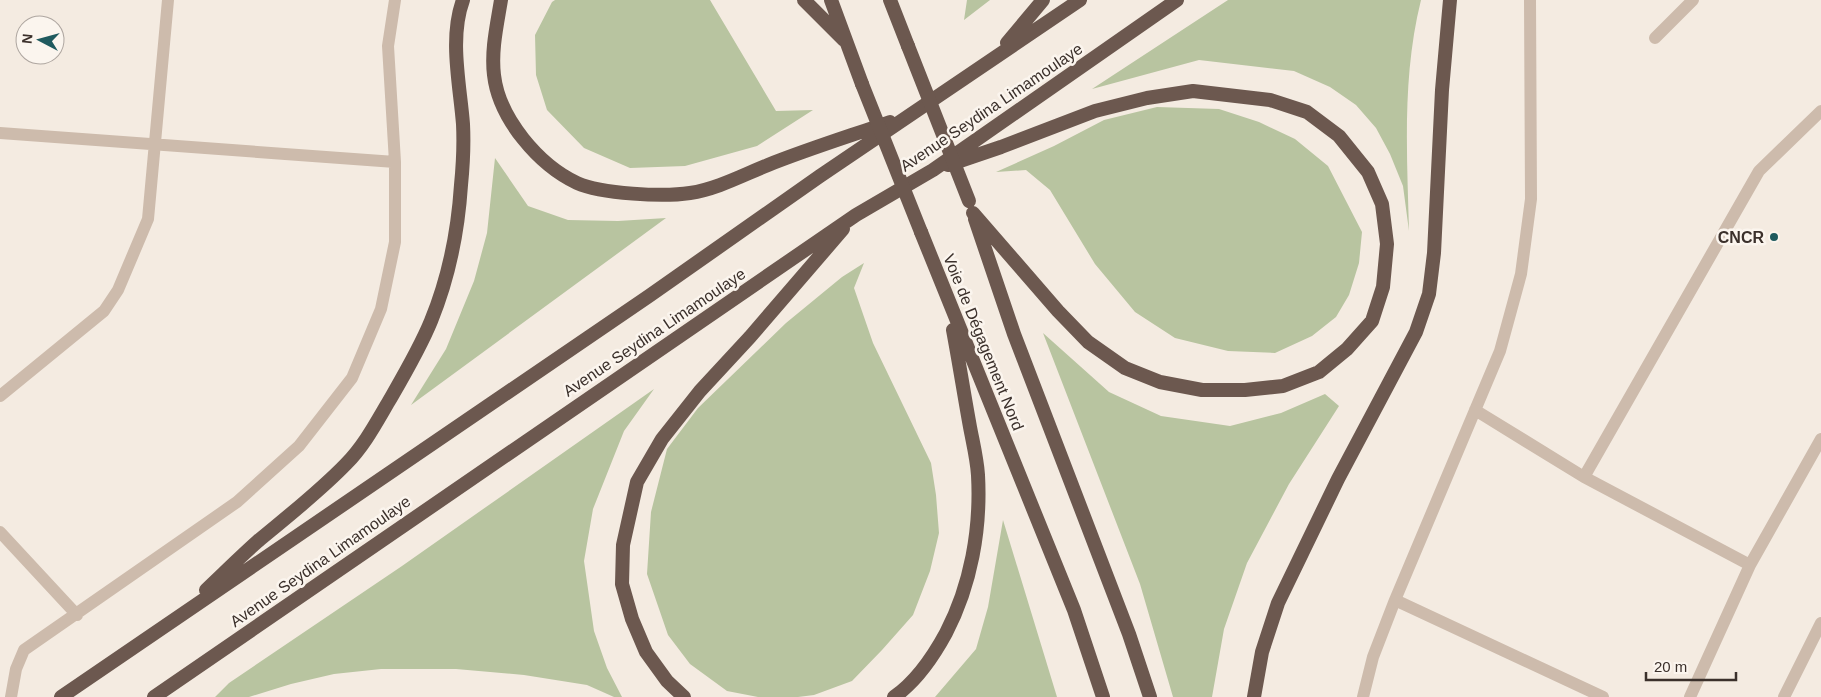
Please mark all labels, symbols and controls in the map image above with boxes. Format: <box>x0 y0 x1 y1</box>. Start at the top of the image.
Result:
north arrow <box>15 15 65 65</box>
text: N <box>19 33 36 45</box>
street label: Avenue Seydina Limamoulaye <box>897 40 1086 175</box>
place label: CNCR <box>1718 229 1764 246</box>
marker: CNCR <box>1768 231 1780 243</box>
street label: Voie de Dégagement Nord <box>940 252 1027 433</box>
street label: Avenue Seydina Limamoulaye <box>560 265 749 400</box>
street label: Avenue Seydina Limamoulaye <box>227 492 414 630</box>
scale bar <box>1646 650 1736 682</box>
text: 20 m <box>1654 658 1687 675</box>

